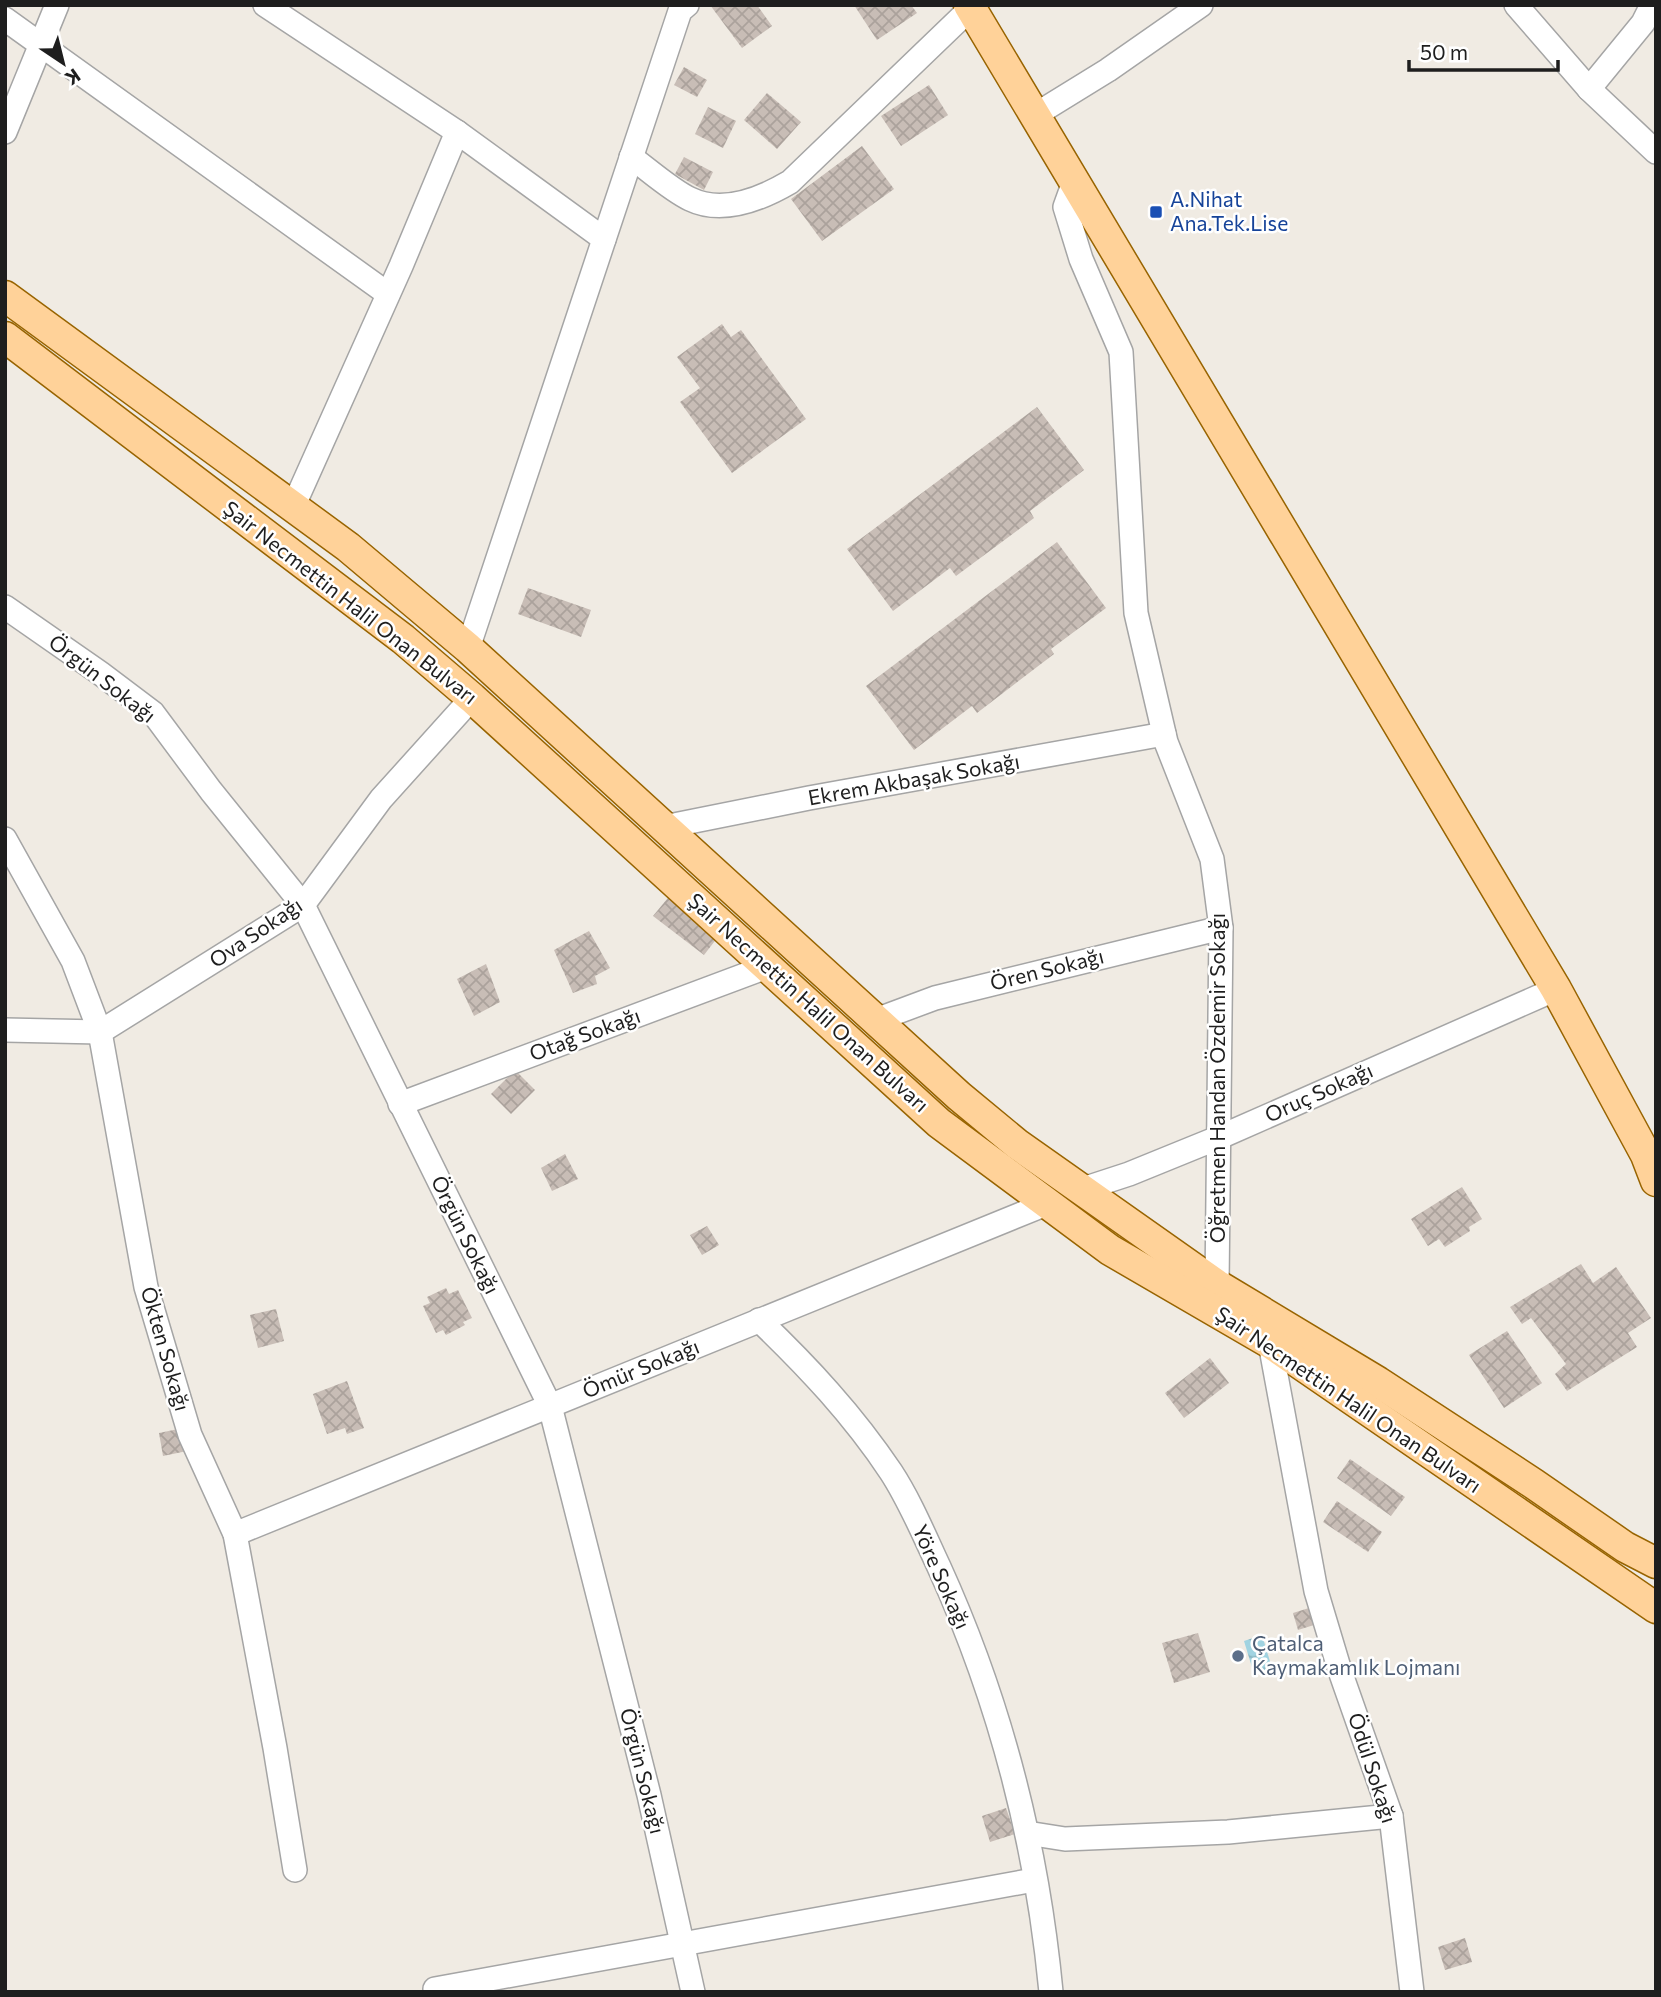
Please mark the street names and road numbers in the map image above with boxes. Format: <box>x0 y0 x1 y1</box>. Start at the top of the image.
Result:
street label: Şair Necmettin Halil Onan Bulvarı <box>219 495 483 709</box>
street label: Örgün Sokağı <box>45 628 161 727</box>
street label: Ekrem Akbaşak Sokağı <box>806 748 1022 809</box>
street label: Şair Necmettin Halil Onan Bulvarı <box>683 887 935 1117</box>
street label: Ova Sokağı <box>204 892 306 972</box>
street label: Öğretmen Handan Özdemir Sokağı <box>1204 913 1229 1243</box>
street label: Ören Sokağı <box>987 942 1106 995</box>
street label: Otağ Sokağı <box>526 1002 643 1065</box>
street label: Oruç Sokağı <box>1260 1057 1376 1127</box>
street label: Örgün Sokağı <box>427 1171 506 1298</box>
street label: Ökten Sokağı <box>137 1284 196 1414</box>
street label: Şair Necmettin Halil Onan Bulvarı <box>1211 1300 1487 1497</box>
street label: Ömür Sokağı <box>578 1333 702 1402</box>
street label: Yöre Sokağı <box>908 1520 976 1632</box>
street label: Örgün Sokağı <box>616 1705 671 1836</box>
street label: Ödül Sokağı <box>1344 1709 1403 1826</box>

